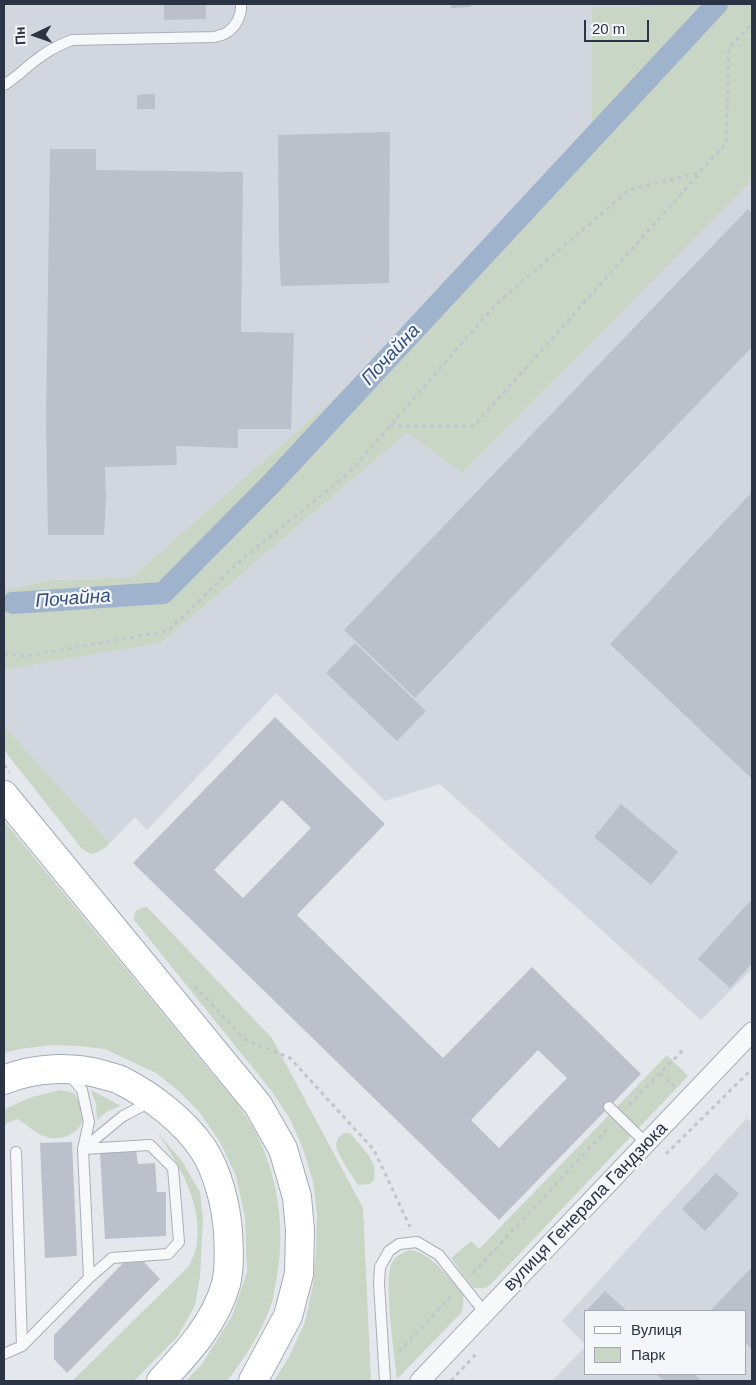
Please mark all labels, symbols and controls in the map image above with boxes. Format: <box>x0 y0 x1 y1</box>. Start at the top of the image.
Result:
north arrow <box>10 10 60 60</box>
scale bar <box>586 10 651 42</box>
text: 20 m <box>592 20 625 37</box>
text: Пн <box>12 26 28 45</box>
water label: Почайна <box>357 320 425 390</box>
water label: Почайна <box>35 585 111 613</box>
street label: вулиця Генерала Гандзюка <box>500 1118 672 1296</box>
legend <box>584 1310 746 1375</box>
text: Вулиця <box>631 1321 682 1338</box>
text: Парк <box>631 1346 665 1363</box>

